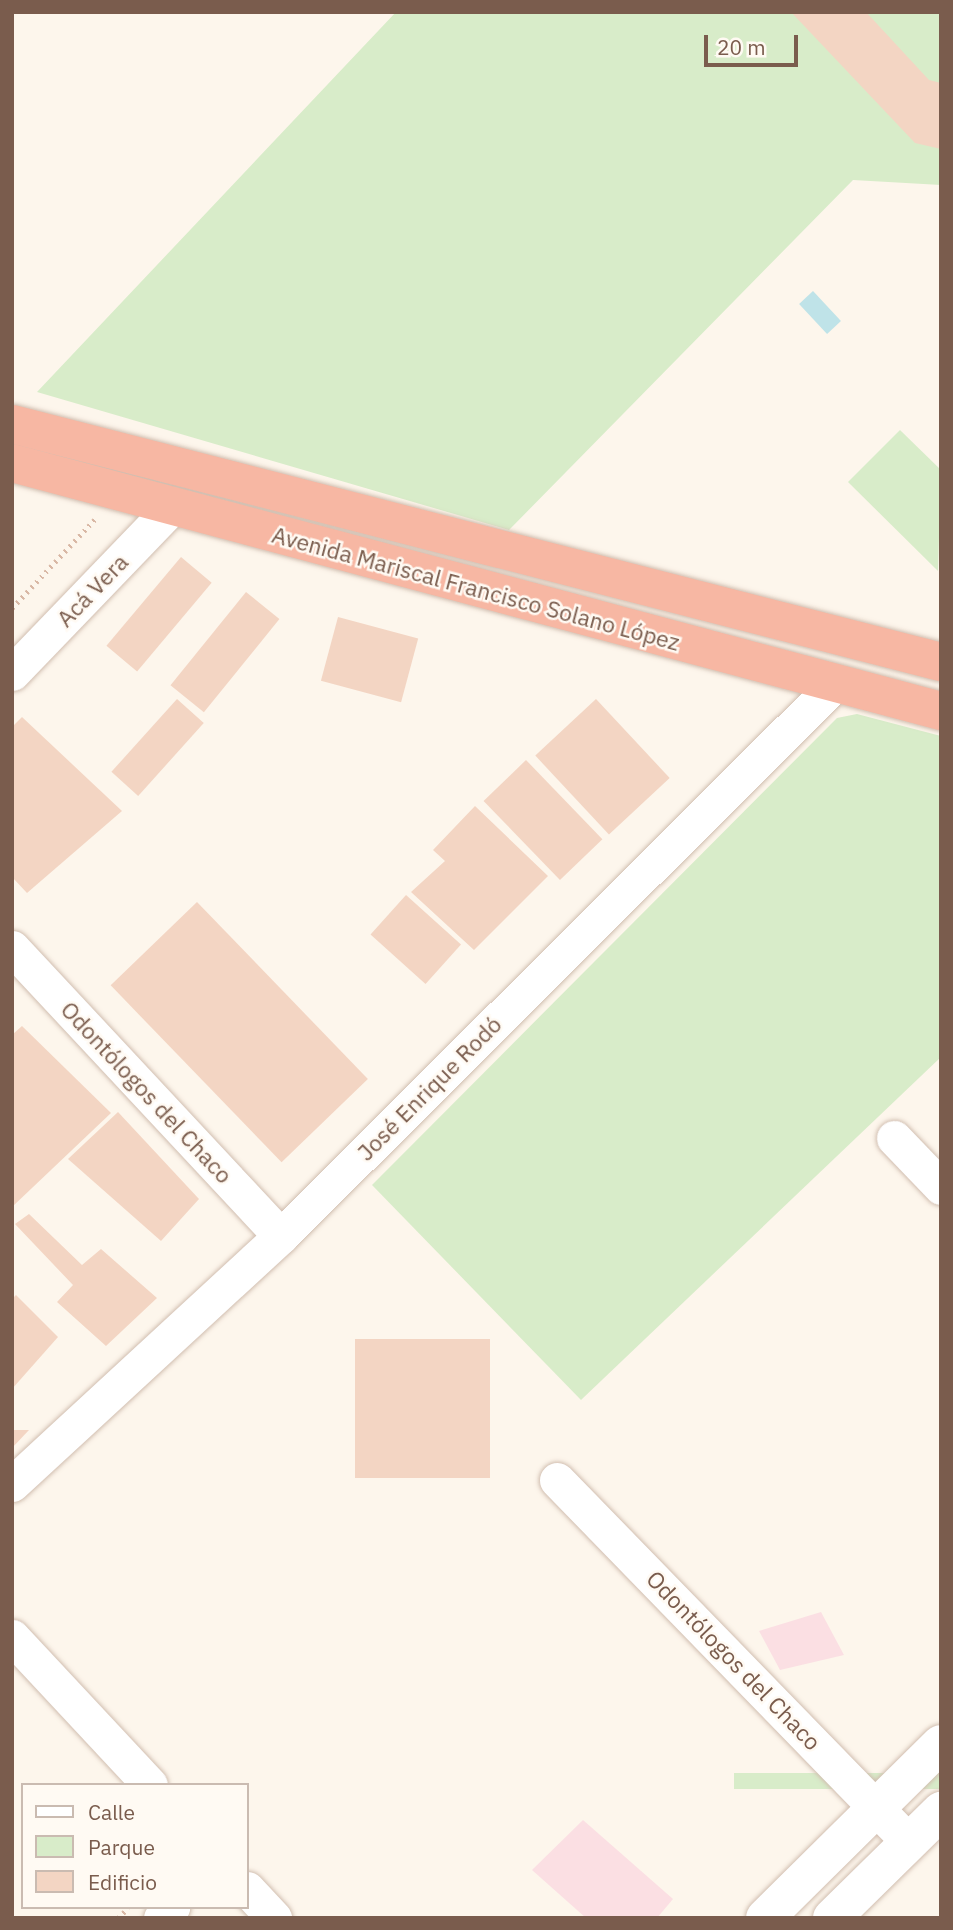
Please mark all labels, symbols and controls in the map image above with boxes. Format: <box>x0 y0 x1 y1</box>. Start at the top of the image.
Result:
scale bar <box>708 21 802 65</box>
text: 20 m <box>717 33 766 61</box>
street label: Avenida Mariscal Francisco Solano López <box>269 520 683 656</box>
street label: Acá Vera <box>51 548 133 632</box>
street label: Odontólogos del Chaco <box>56 995 238 1189</box>
street label: José Enrique Rodó <box>351 1010 507 1166</box>
street label: Odontólogos del Chaco <box>641 1565 827 1755</box>
legend <box>21 1783 248 1909</box>
text: Calle <box>88 1798 135 1826</box>
text: Parque <box>88 1833 155 1861</box>
text: Edificio <box>88 1868 157 1896</box>

